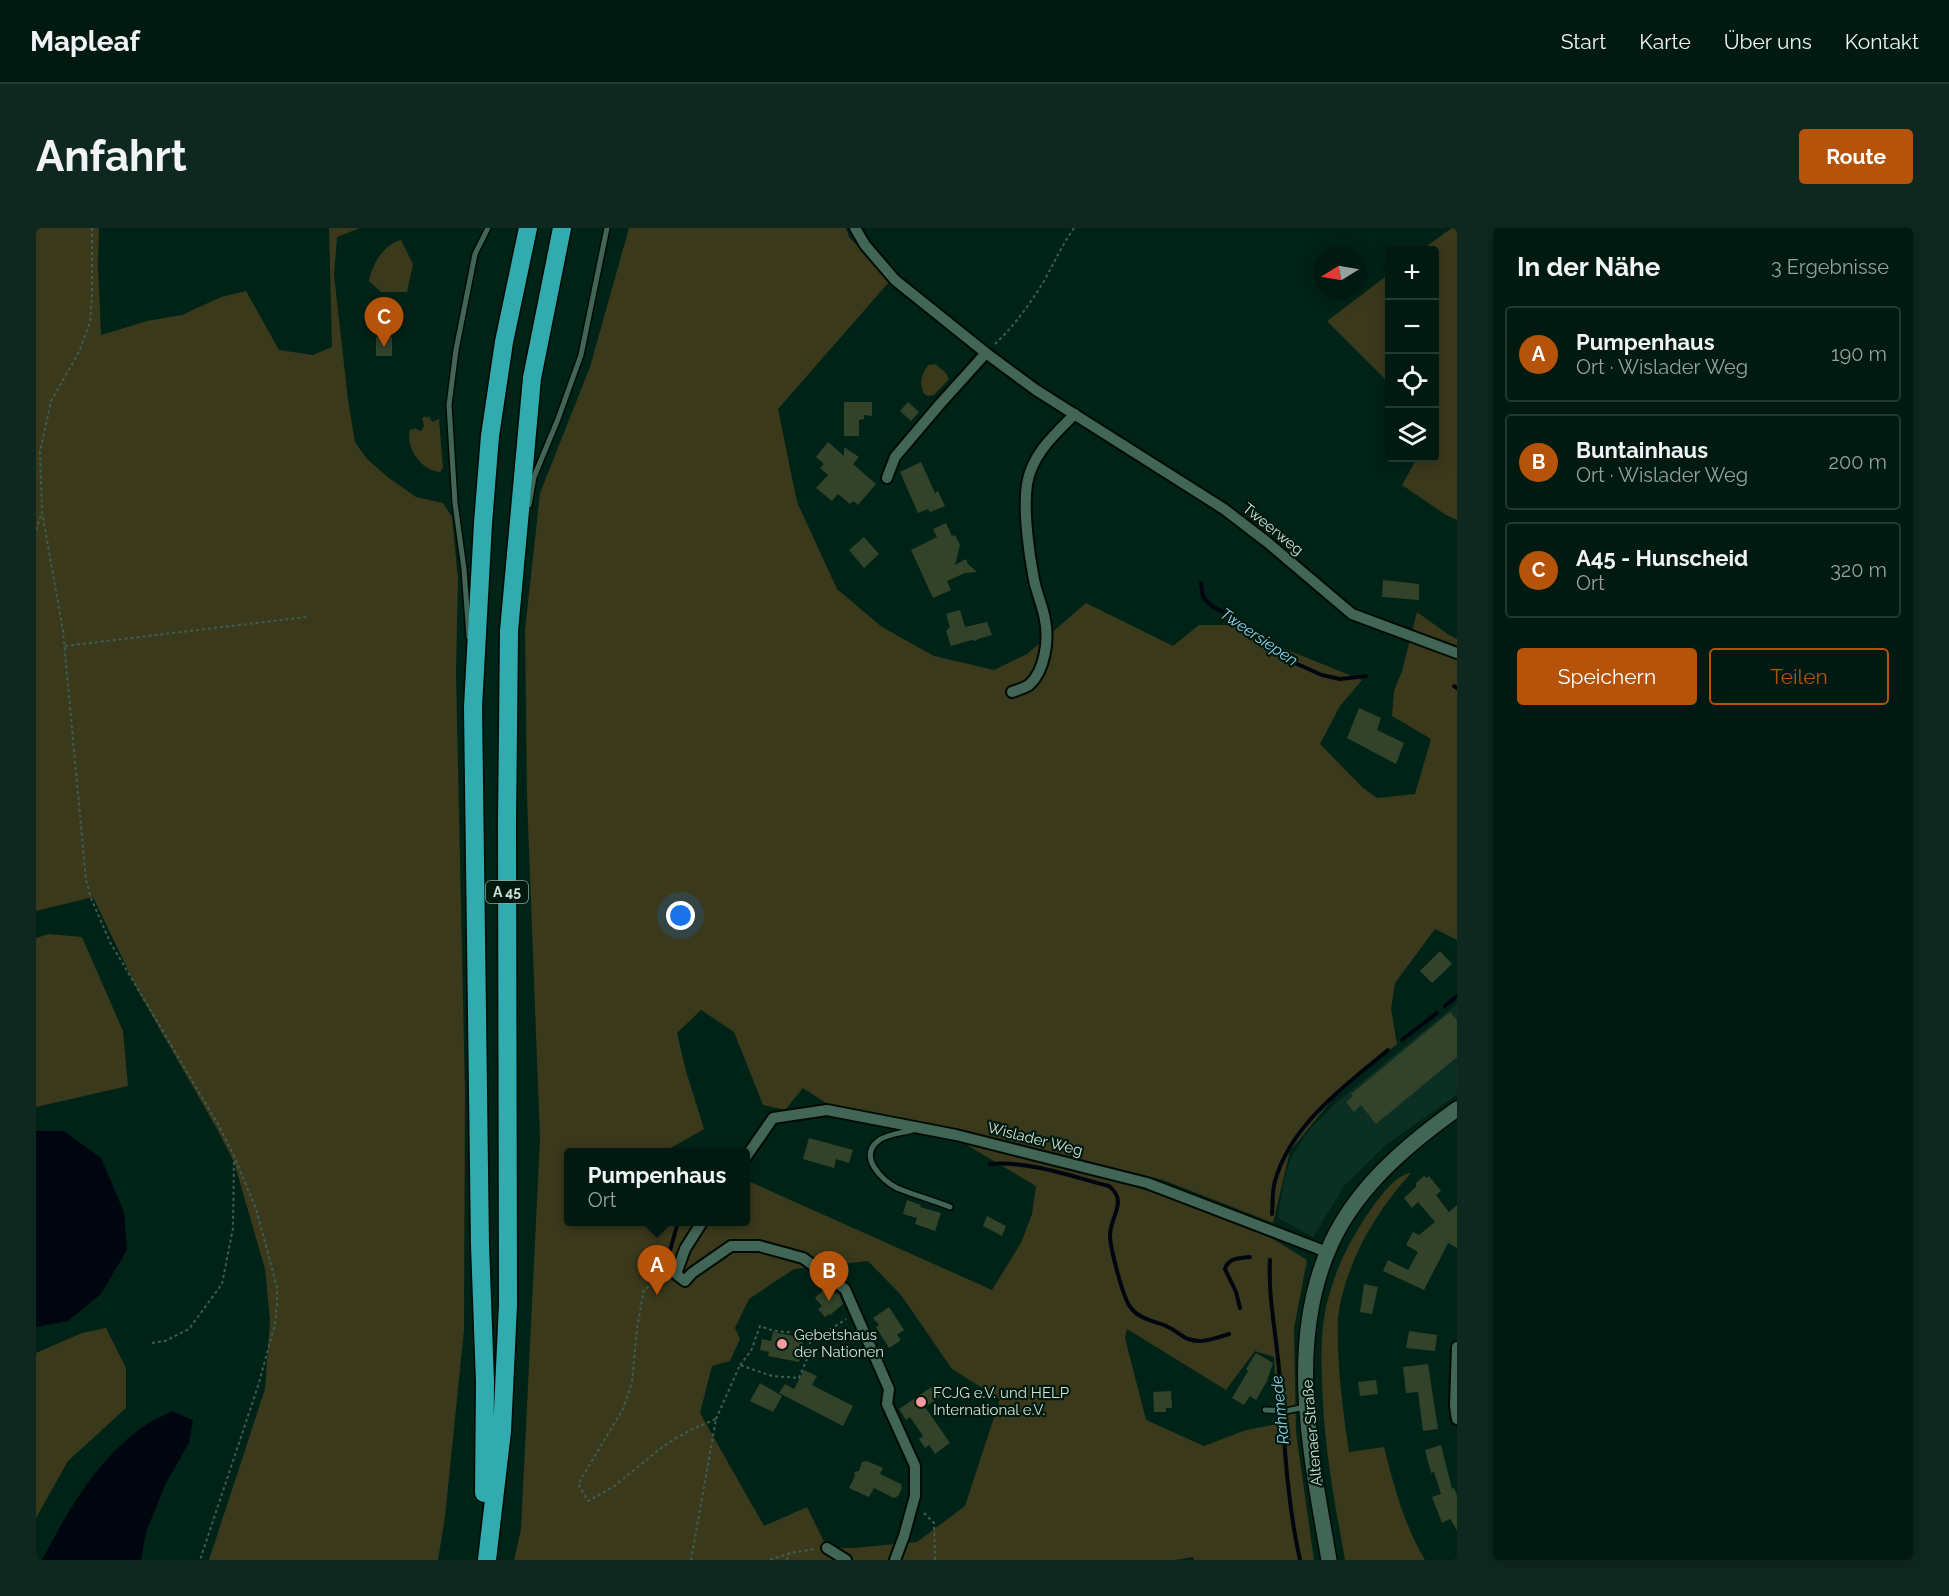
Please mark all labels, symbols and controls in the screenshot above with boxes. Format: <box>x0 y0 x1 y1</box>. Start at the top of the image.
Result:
text: Mapleaf <box>30 25 140 58</box>
text: Start <box>1561 29 1606 54</box>
text: Karte <box>1639 29 1691 54</box>
text: Über uns <box>1724 29 1812 54</box>
text: Kontakt <box>1845 29 1919 54</box>
button: Route <box>1799 129 1913 184</box>
text: Anfahrt <box>36 132 187 181</box>
north arrow <box>1313 246 1367 300</box>
map controls <box>1385 246 1439 462</box>
button: + <box>1385 246 1439 300</box>
text: In der Nähe <box>1517 252 1660 282</box>
text: 3 Ergebnisse <box>1771 255 1889 279</box>
pin: C <box>364 298 404 347</box>
button: − <box>1385 300 1439 354</box>
text: Pumpenhaus <box>1576 329 1715 355</box>
text: A <box>1532 342 1545 366</box>
text: 190 m <box>1831 342 1887 366</box>
button: locate <box>1385 354 1439 408</box>
text: Ort · Wislader Weg <box>1576 355 1748 379</box>
button: layers <box>1385 408 1439 462</box>
text: Buntainhaus <box>1576 437 1708 463</box>
text: B <box>1532 450 1545 474</box>
text: 200 m <box>1829 450 1887 474</box>
text: Ort · Wislader Weg <box>1576 463 1748 487</box>
street label: Tweerweg <box>1239 499 1307 559</box>
text: A45 - Hunscheid <box>1576 545 1748 571</box>
text: C <box>1532 558 1545 582</box>
text: 320 m <box>1830 558 1887 582</box>
text: Ort <box>1576 571 1605 595</box>
water label: Tweersiepen <box>1217 604 1301 670</box>
button: Speichern <box>1517 648 1697 705</box>
button: Teilen <box>1709 648 1889 705</box>
road number: A 45 <box>486 881 528 903</box>
your location <box>666 901 695 930</box>
street label: Wislader Weg <box>985 1118 1085 1160</box>
popup <box>564 1148 750 1226</box>
text: Pumpenhaus <box>588 1162 726 1188</box>
text: Ort <box>588 1188 616 1212</box>
pin: A <box>638 1246 676 1295</box>
pin: B <box>810 1252 848 1301</box>
place label: Gebetshaus der Nationen <box>794 1326 884 1361</box>
marker: Gebetshaus der Nationen <box>775 1337 789 1351</box>
water label: Rahmede <box>1267 1374 1293 1445</box>
street label: Altenaer Straße <box>1298 1379 1326 1487</box>
place label: FCJG e.V. und HELP International e.V. <box>933 1384 1069 1419</box>
marker: FCJG e.V. und HELP International e.V. <box>914 1395 928 1409</box>

